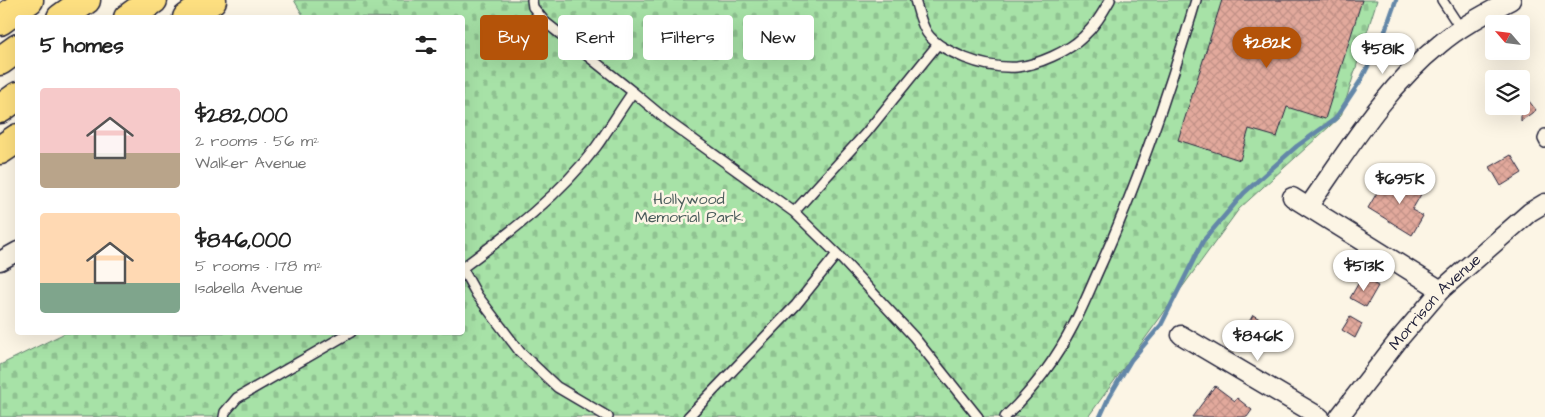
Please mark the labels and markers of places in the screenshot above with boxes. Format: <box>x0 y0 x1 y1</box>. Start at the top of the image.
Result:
pin: $282K <box>1232 27 1302 69</box>
pin: $581K <box>1348 32 1418 75</box>
pin: $695K <box>1365 162 1435 205</box>
pin: $513K <box>1329 250 1399 292</box>
pin: $846K <box>1223 320 1293 362</box>

